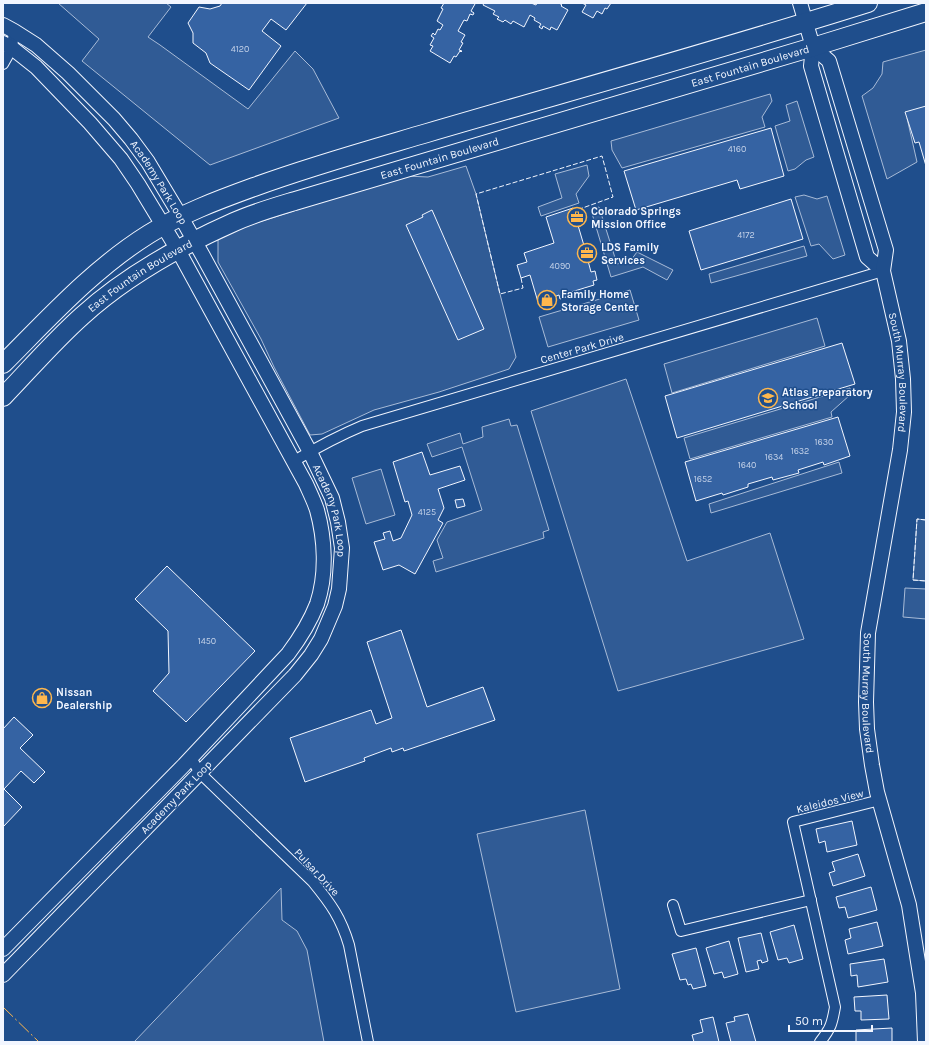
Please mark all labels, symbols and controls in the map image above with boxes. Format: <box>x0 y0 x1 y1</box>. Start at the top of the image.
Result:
street label: East Fountain Boulevard <box>690 42 811 90</box>
house number: 4120 <box>231 44 249 54</box>
street label: East Fountain Boulevard <box>379 135 500 182</box>
street label: Academy Park Loop <box>127 138 190 227</box>
house number: 4160 <box>728 144 746 154</box>
place label: Colorado Springs Mission Office <box>591 205 681 231</box>
office icon: Colorado Springs Mission Office <box>566 206 588 228</box>
house number: 4172 <box>737 230 755 240</box>
street label: East Fountain Boulevard <box>85 237 195 315</box>
place label: LDS Family Services <box>601 241 659 267</box>
office icon: LDS Family Services <box>576 242 598 264</box>
house number: 4090 <box>550 261 570 271</box>
place label: Family Home Storage Center <box>561 288 639 314</box>
shop icon: Family Home Storage Center <box>536 289 558 311</box>
street label: South Murray Boulevard <box>886 311 910 433</box>
street label: Center Park Drive <box>539 330 626 367</box>
place label: Atlas Preparatory School <box>782 386 873 412</box>
school or university icon: Atlas Preparatory School <box>757 387 779 409</box>
house number: 1630 <box>815 437 833 447</box>
house number: 1632 <box>791 446 809 456</box>
house number: 1634 <box>765 452 783 462</box>
house number: 1640 <box>738 460 756 470</box>
street label: Academy Park Loop <box>310 462 348 558</box>
house number: 1652 <box>694 474 712 484</box>
house number: 4125 <box>418 507 436 517</box>
street label: South Murray Boulevard <box>859 632 876 754</box>
house number: 1450 <box>198 636 216 646</box>
place label: Nissan Dealership <box>56 686 113 712</box>
shop icon: Nissan Dealership <box>31 687 53 709</box>
street label: Academy Park Loop <box>138 758 215 837</box>
street label: Kaleidos View <box>795 787 865 816</box>
street label: Pulsar Drive <box>291 846 342 899</box>
scale bar <box>789 1007 872 1033</box>
text: 50 m <box>795 1014 823 1028</box>

